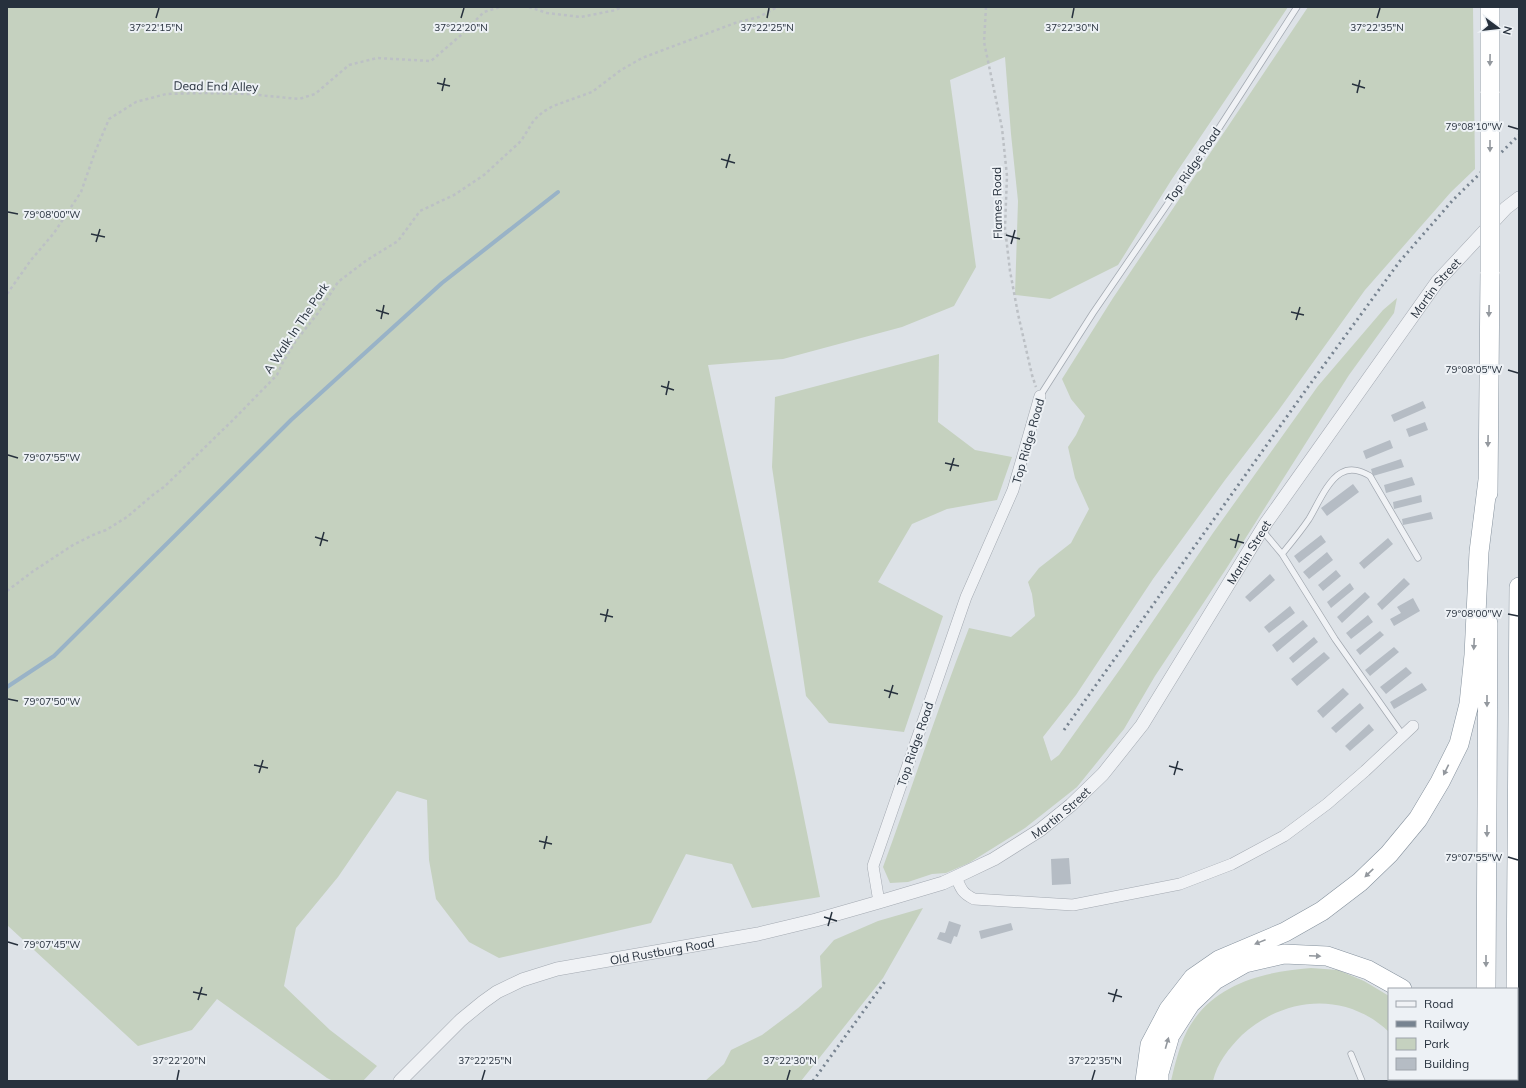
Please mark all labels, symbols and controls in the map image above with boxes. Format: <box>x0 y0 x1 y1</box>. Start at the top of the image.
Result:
north arrow <box>1478 8 1518 48</box>
text: 37°22'15"N <box>129 21 183 34</box>
text: 37°22'20"N <box>434 21 488 34</box>
text: 37°22'25"N <box>740 21 794 34</box>
text: 37°22'30"N <box>1045 21 1099 34</box>
text: 37°22'35"N <box>1350 21 1404 34</box>
text: N <box>1500 25 1515 36</box>
one-way arrow <box>1487 54 1493 67</box>
street label: Dead End Alley <box>173 78 259 94</box>
text: 79°08'10"W <box>1446 120 1502 133</box>
street label: Top Ridge Road <box>1162 124 1224 206</box>
one-way arrow <box>1487 140 1493 153</box>
street label: Flames Road <box>989 167 1005 239</box>
text: 79°08'00"W <box>24 208 80 221</box>
street label: Martin Street <box>1407 254 1463 321</box>
street label: A Walk In The Park <box>260 279 332 376</box>
one-way arrow <box>1486 305 1492 318</box>
text: 79°08'05"W <box>1446 363 1502 376</box>
street label: Top Ridge Road <box>1009 397 1047 485</box>
one-way arrow <box>1485 435 1491 448</box>
text: 79°07'55"W <box>24 451 80 464</box>
street label: Martin Street <box>1223 517 1273 587</box>
text: 79°08'00"W <box>1446 607 1502 620</box>
one-way arrow <box>1471 638 1478 650</box>
text: 79°07'50"W <box>24 695 80 708</box>
one-way arrow <box>1484 695 1490 708</box>
street label: Top Ridge Road <box>894 700 936 788</box>
one-way arrow <box>1443 764 1449 775</box>
street label: Martin Street <box>1028 783 1093 841</box>
one-way arrow <box>1484 825 1490 838</box>
text: 79°07'55"W <box>1446 851 1502 864</box>
one-way arrow <box>1364 868 1374 878</box>
street label: Old Rustburg Road <box>609 934 716 967</box>
text: 79°07'45"W <box>24 938 80 951</box>
one-way arrow <box>1253 939 1265 945</box>
one-way arrow <box>1309 952 1321 959</box>
one-way arrow <box>1483 955 1489 968</box>
legend <box>1388 988 1518 1080</box>
text: Road <box>1424 996 1453 1011</box>
text: Railway <box>1424 1016 1470 1031</box>
text: Park <box>1424 1036 1450 1051</box>
one-way arrow <box>1164 1037 1170 1049</box>
text: 37°22'20"N <box>152 1054 206 1067</box>
text: 37°22'25"N <box>458 1054 512 1067</box>
text: 37°22'30"N <box>763 1054 817 1067</box>
text: 37°22'35"N <box>1068 1054 1122 1067</box>
text: Building <box>1424 1056 1469 1071</box>

